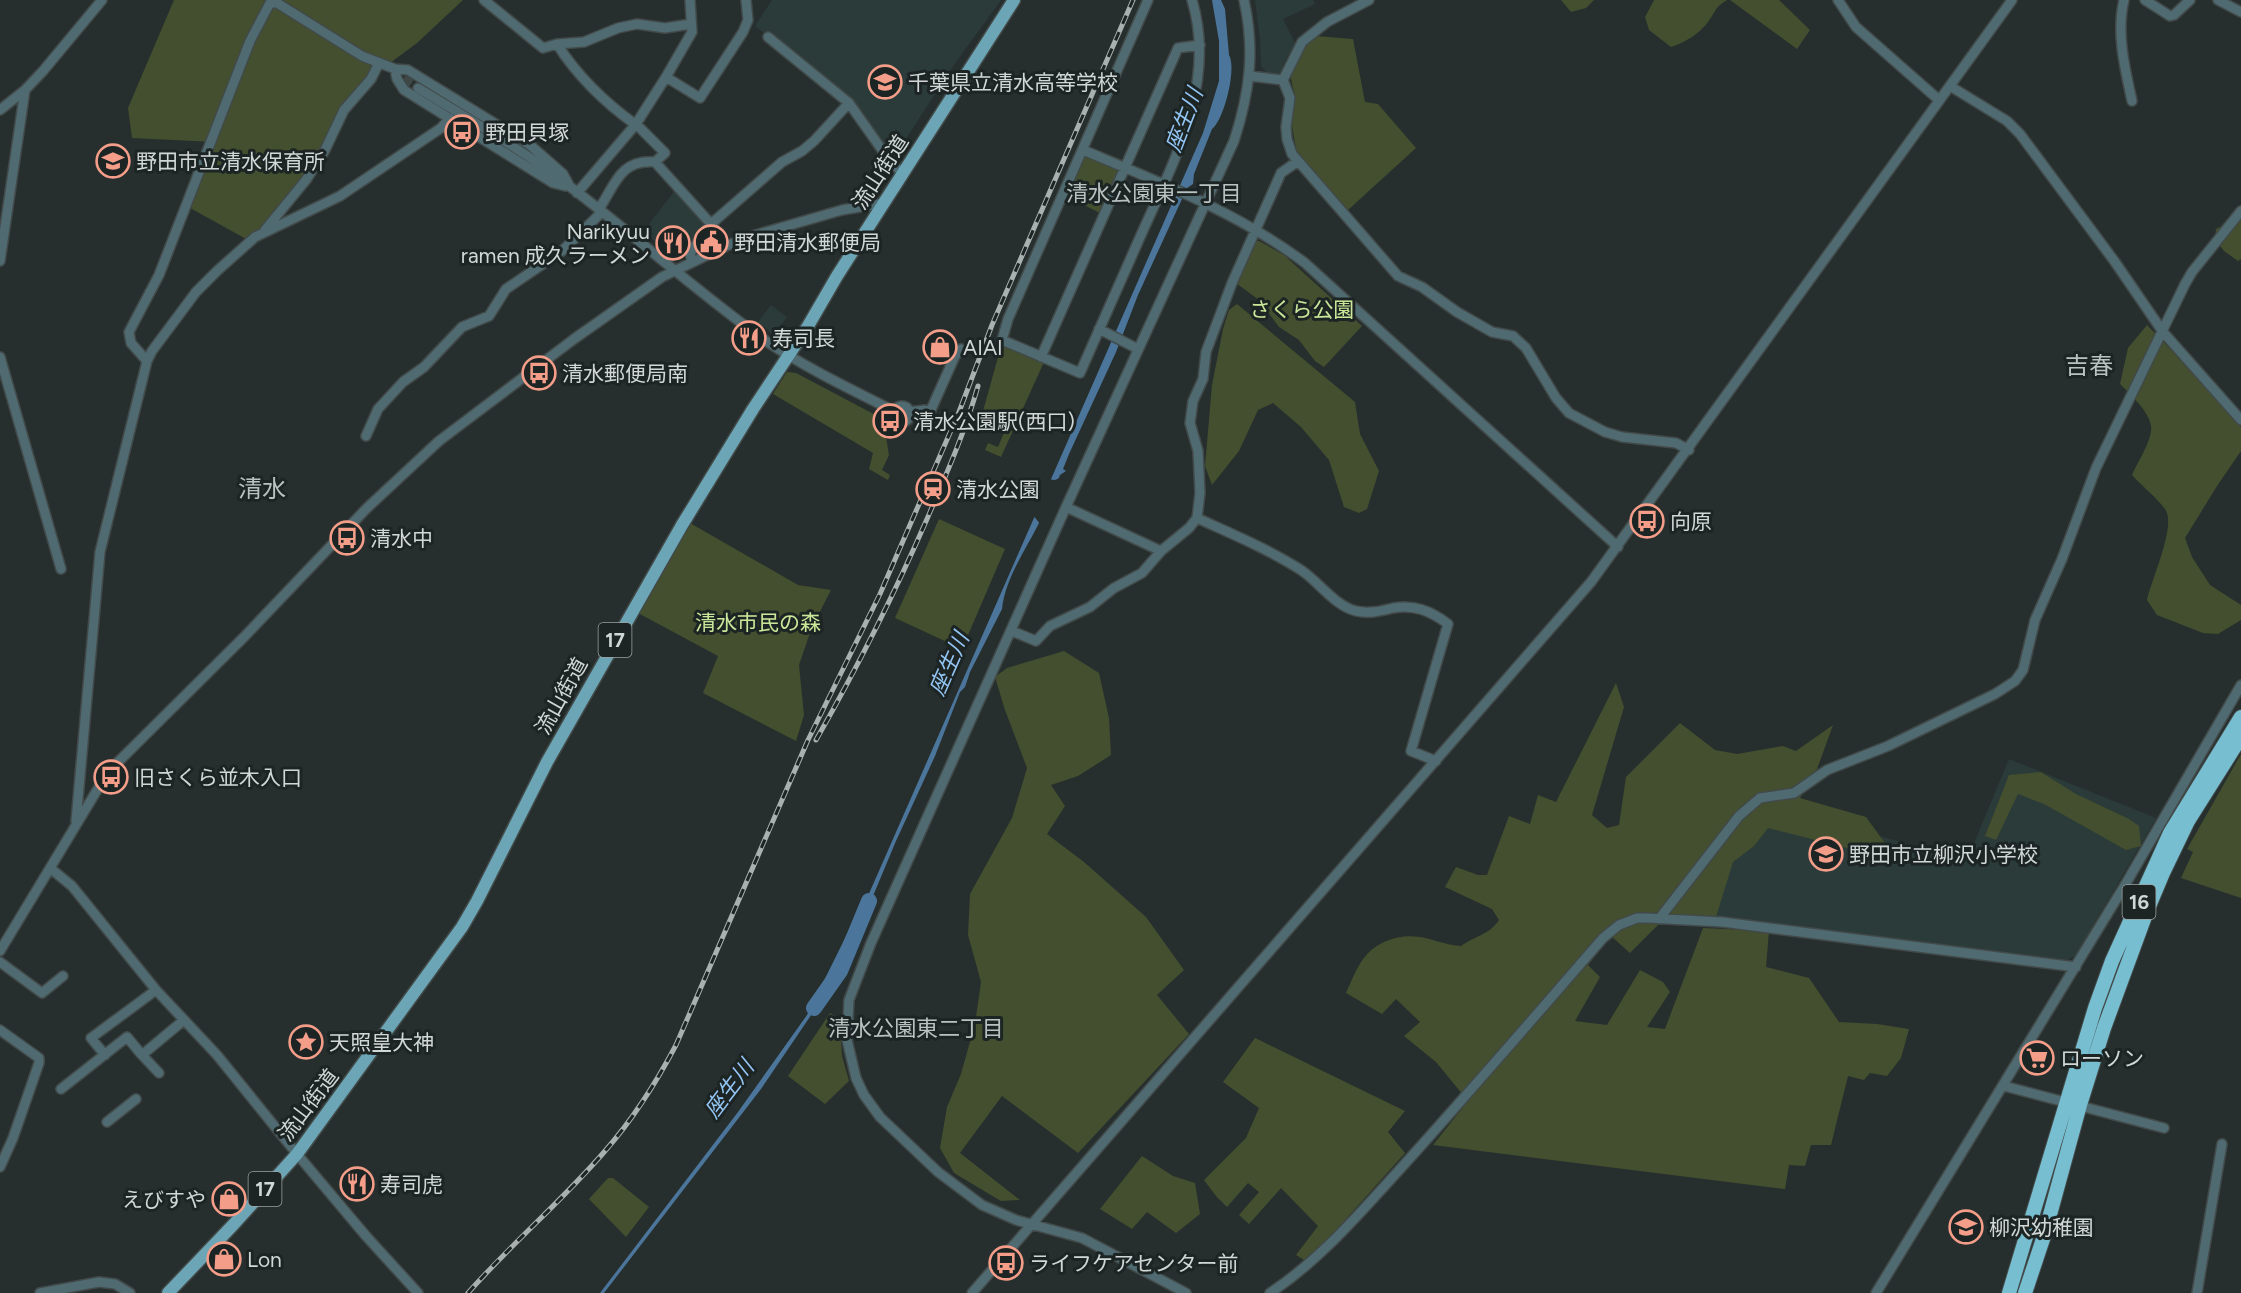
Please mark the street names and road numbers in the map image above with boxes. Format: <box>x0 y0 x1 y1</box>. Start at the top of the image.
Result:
street label: 流山街道 <box>847 130 913 214</box>
road number: 17 <box>598 623 632 657</box>
street label: 流山街道 <box>530 653 592 739</box>
road number: 16 <box>2122 885 2156 919</box>
street label: 流山街道 <box>273 1064 343 1146</box>
road number: 17 <box>248 1172 282 1206</box>

